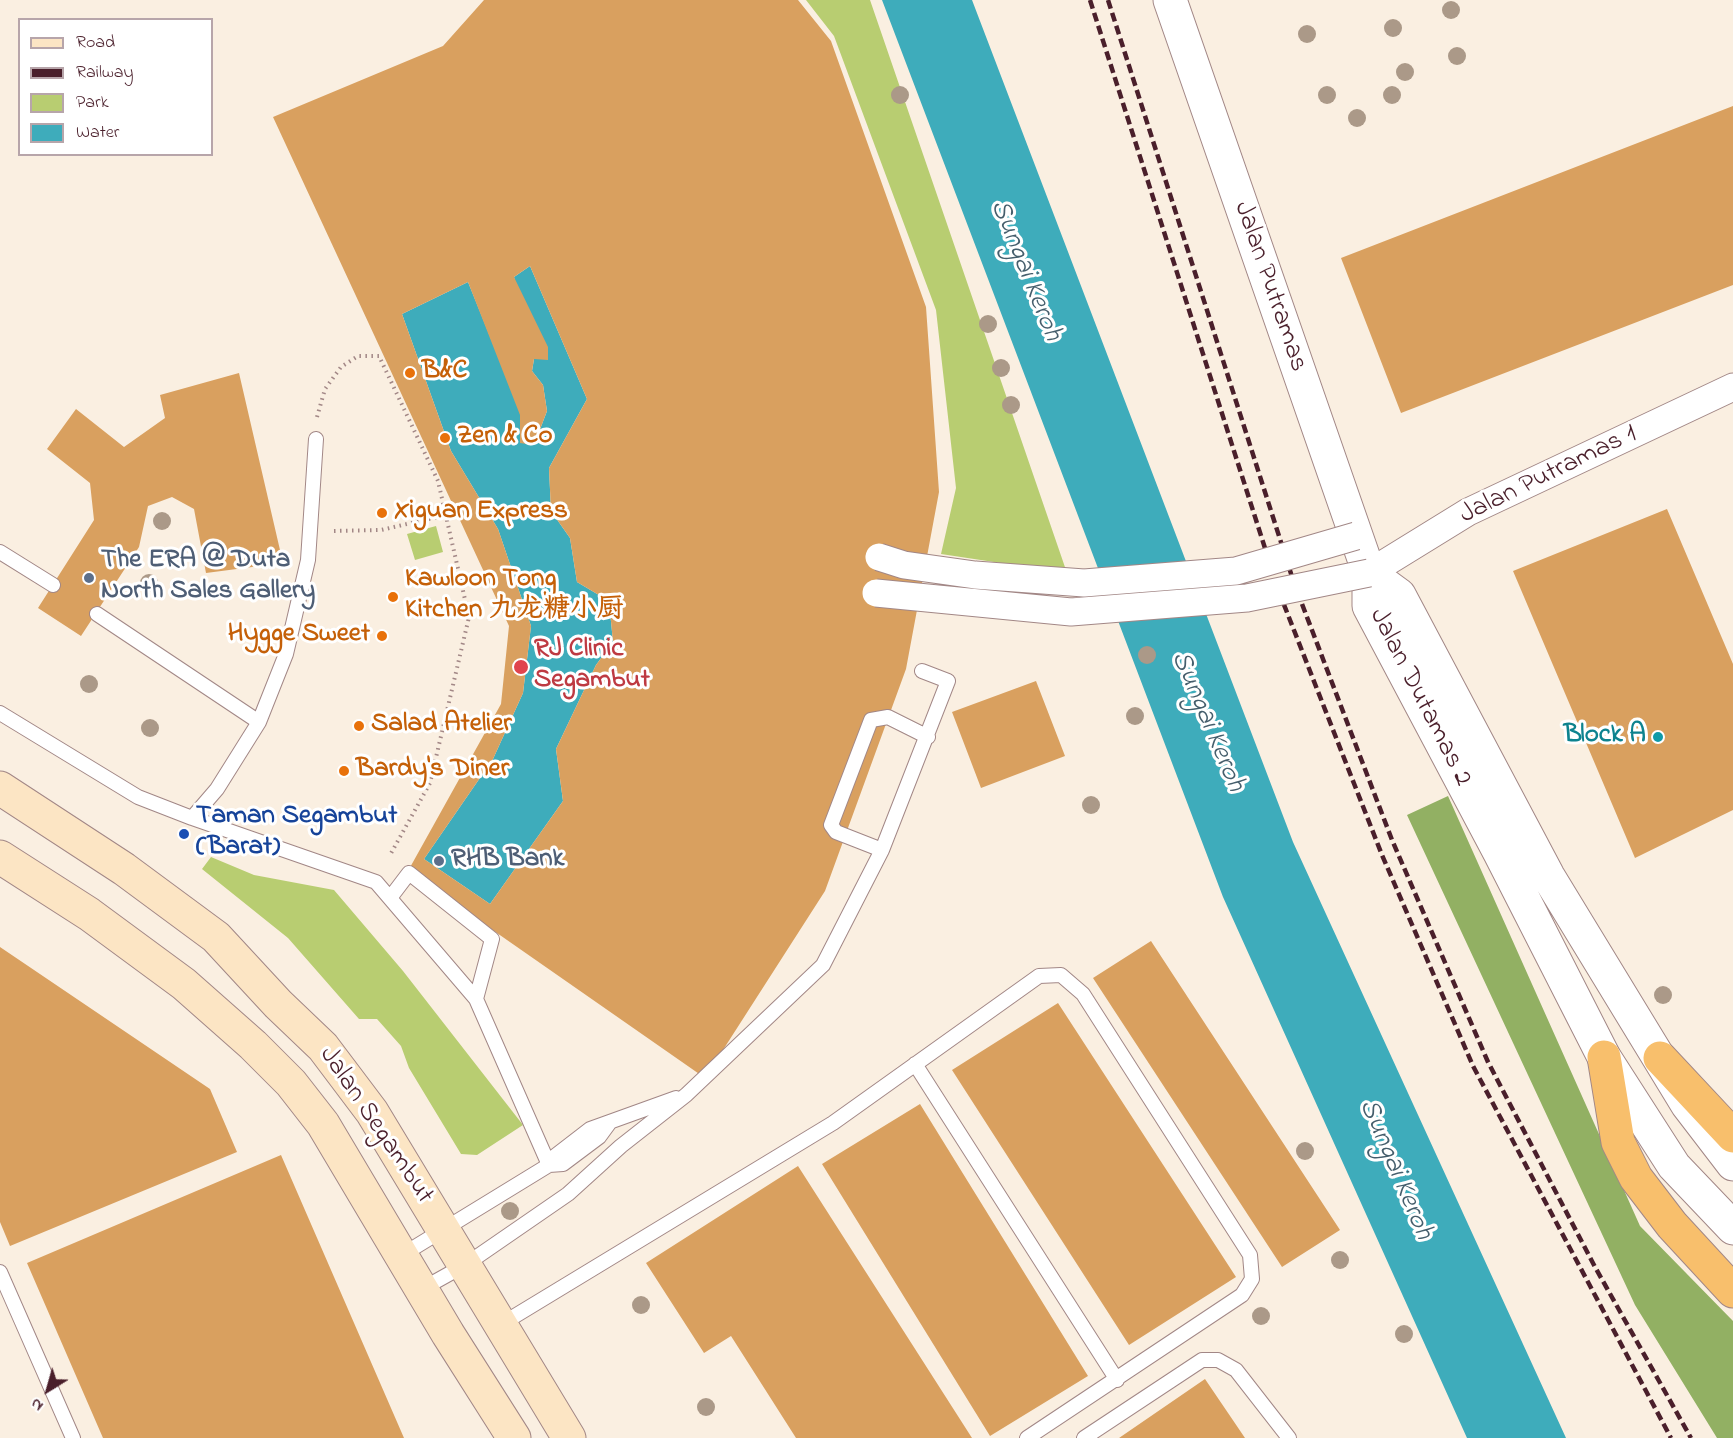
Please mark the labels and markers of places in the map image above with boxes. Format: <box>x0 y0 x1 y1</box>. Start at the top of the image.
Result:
place label: B&C <box>422 357 467 389</box>
marker: B&C <box>403 366 417 380</box>
place label: Zen & Co <box>457 422 552 454</box>
marker: Zen & Co <box>438 431 452 445</box>
place label: Xiguan Express <box>394 497 568 529</box>
marker: Xiguan Express <box>375 506 389 520</box>
place label: The ERA @ Duta North Sales Gallery <box>101 546 315 609</box>
place label: Kawloon Tong Kitchen 九龙糖小厨 <box>405 565 624 628</box>
marker: The ERA @ Duta North Sales Gallery <box>82 571 96 585</box>
marker: Kawloon Tong Kitchen 九龙糖小厨 <box>386 590 400 604</box>
place label: Hygge Sweet <box>228 620 370 652</box>
marker: Hygge Sweet <box>375 629 389 643</box>
place label: RJ Clinic Segambut <box>534 635 650 698</box>
marker: RJ Clinic Segambut <box>512 658 530 676</box>
place label: Salad Atelier <box>371 710 512 742</box>
marker: Salad Atelier <box>352 719 366 733</box>
place label: Block A <box>1564 721 1646 753</box>
marker: Block A <box>1651 730 1665 744</box>
place label: Bardy's Diner <box>356 755 509 787</box>
marker: Bardy's Diner <box>337 764 351 778</box>
place label: Taman Segambut (Barat) <box>196 802 397 865</box>
marker: Taman Segambut (Barat) <box>177 827 191 841</box>
place label: RHB Bank <box>451 845 564 877</box>
marker: RHB Bank <box>432 854 446 868</box>

